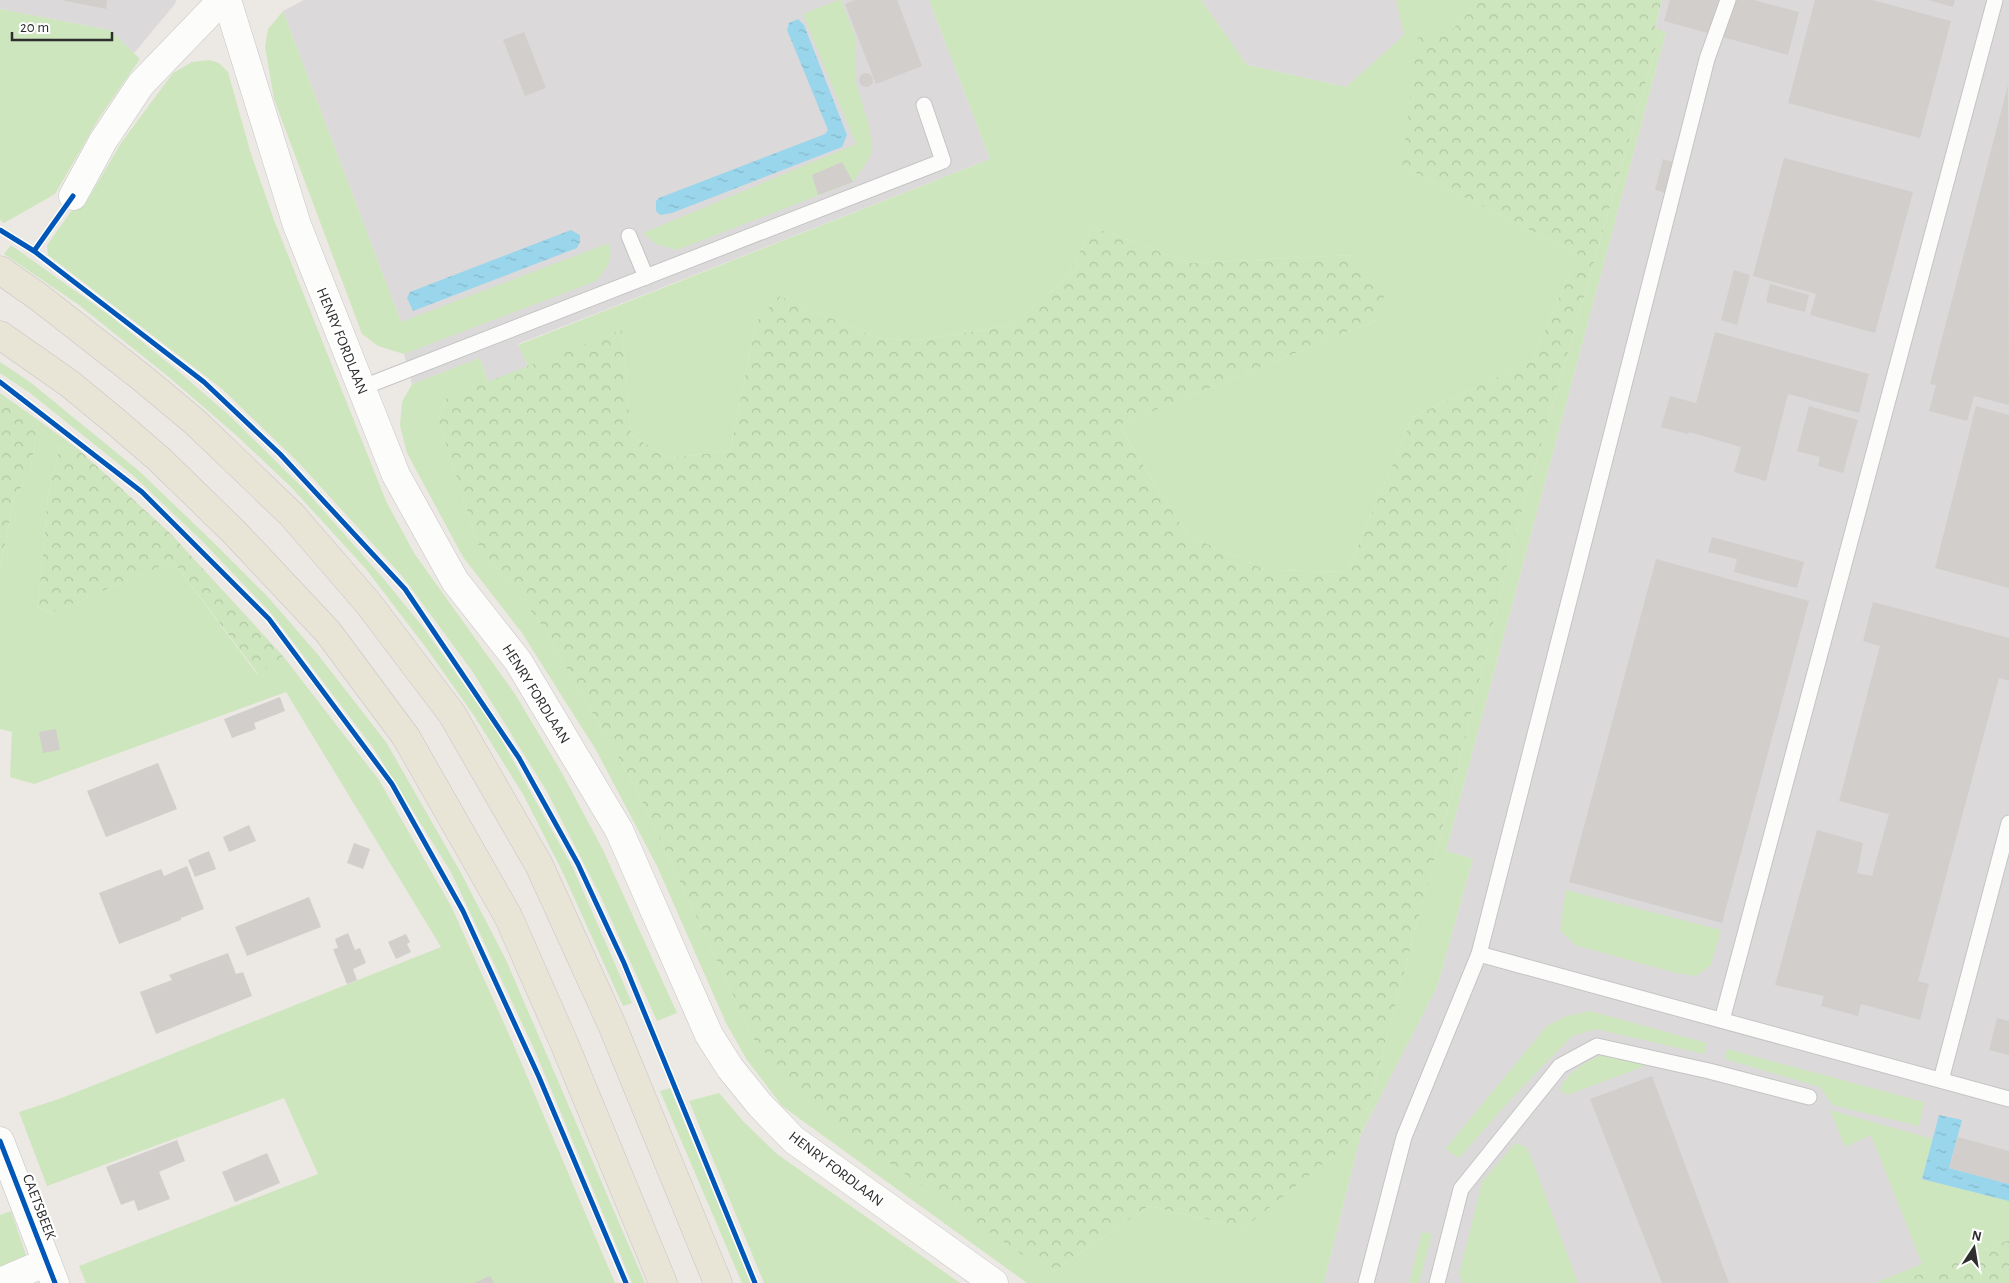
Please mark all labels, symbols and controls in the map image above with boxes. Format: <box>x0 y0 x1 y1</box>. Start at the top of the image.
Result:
scale bar <box>12 10 112 42</box>
text: 20 m <box>20 20 49 35</box>
street label: HENRY FORDLAAN <box>314 285 370 397</box>
street label: HENRY FORDLAAN <box>499 642 573 746</box>
street label: HENRY FORDLAAN <box>786 1129 886 1209</box>
street label: CAETSBEEK <box>20 1172 59 1242</box>
north arrow <box>1949 1223 1999 1273</box>
text: N <box>1970 1228 1983 1244</box>

